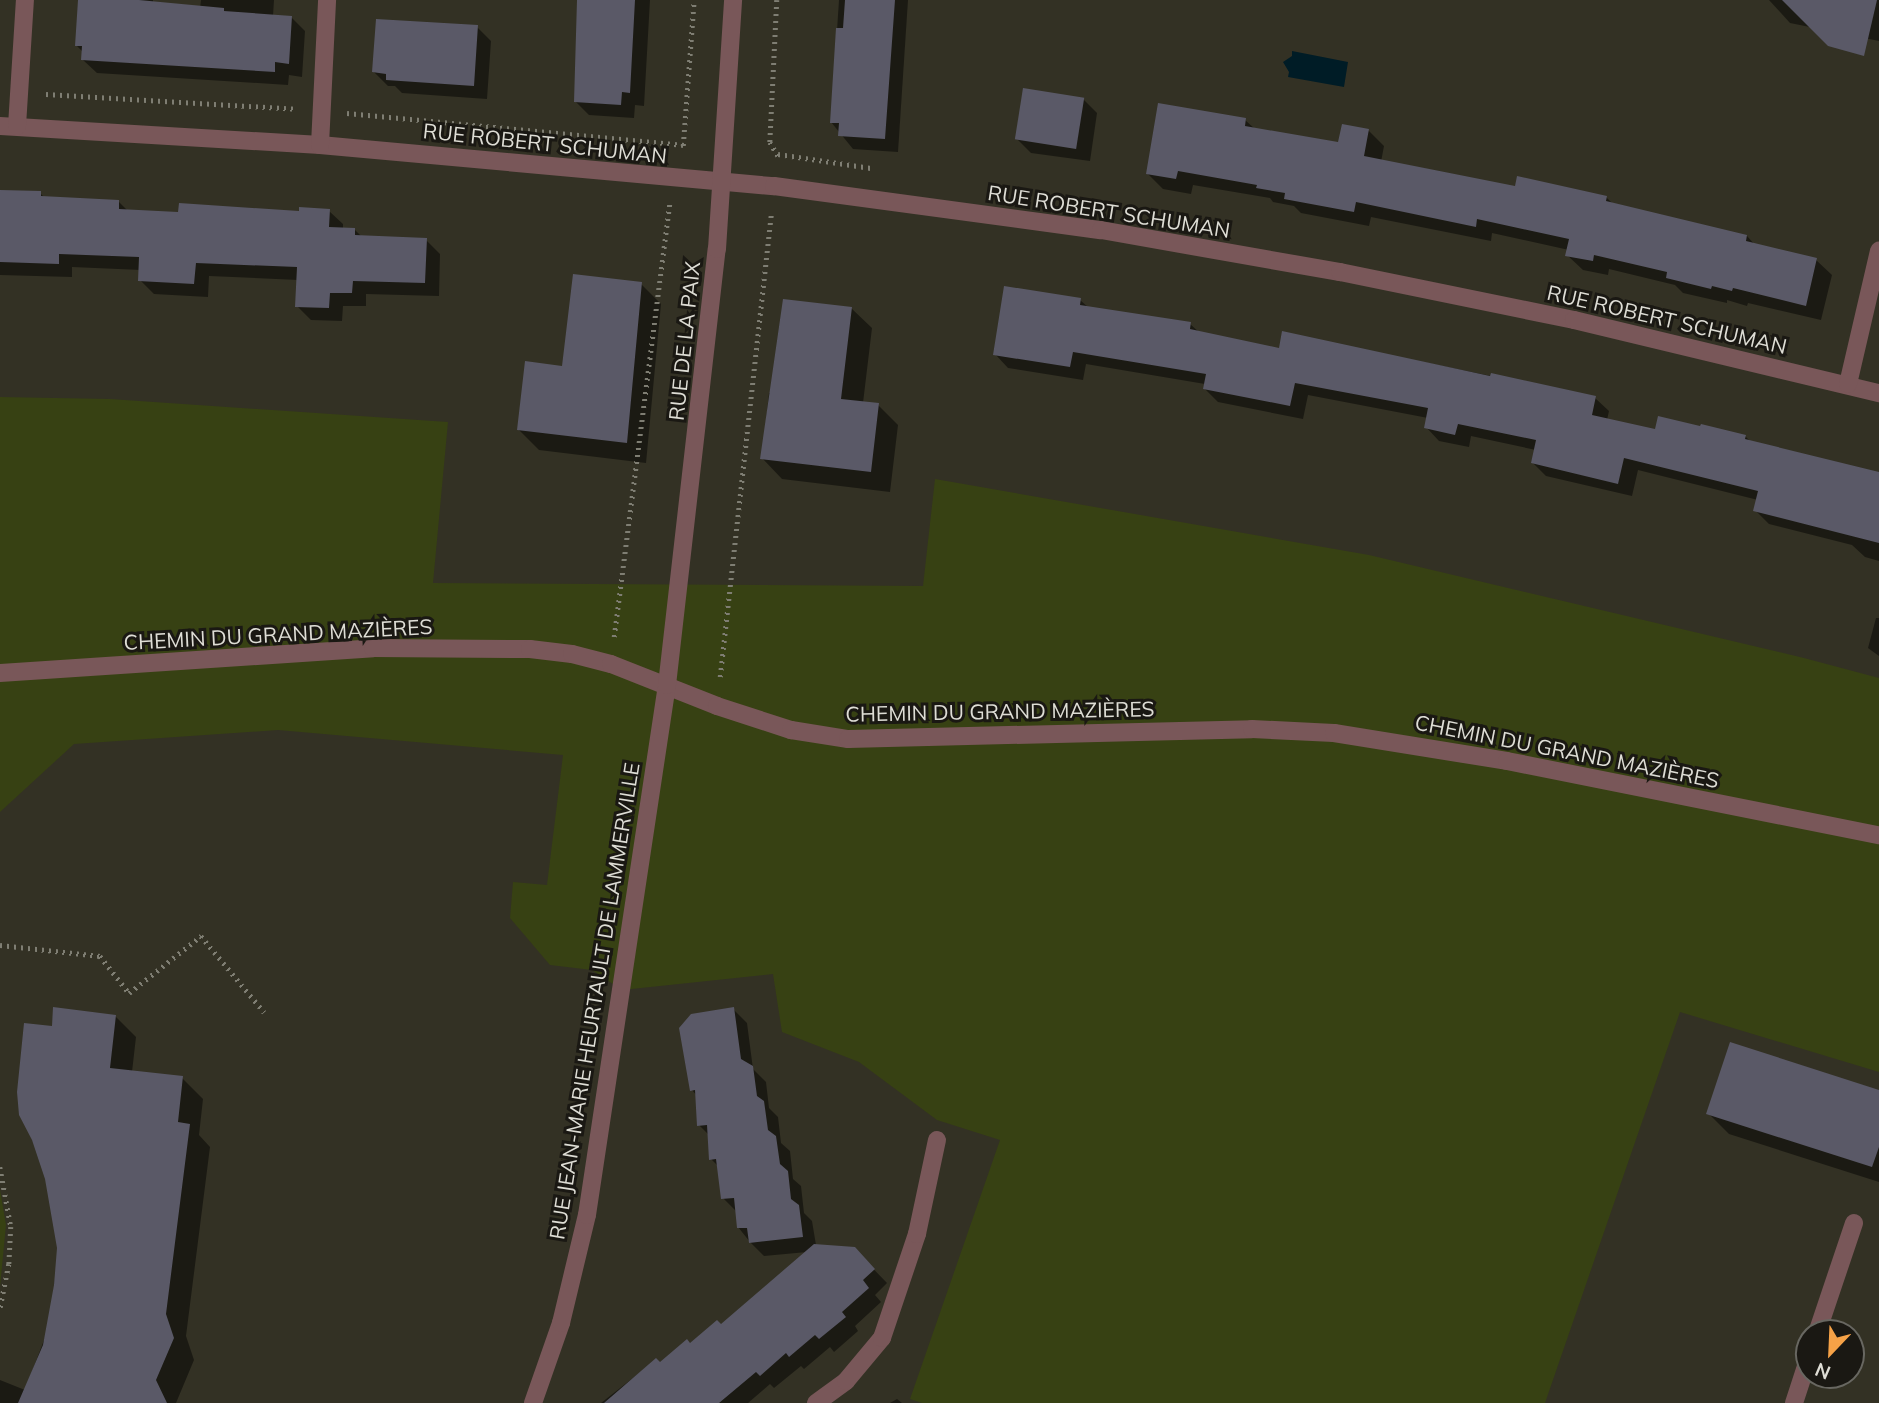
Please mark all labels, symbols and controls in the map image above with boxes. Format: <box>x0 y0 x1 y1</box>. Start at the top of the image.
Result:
street label: RUE ROBERT SCHUMAN <box>422 118 668 168</box>
street label: RUE ROBERT SCHUMAN <box>986 179 1232 243</box>
street label: RUE DE LA PAIX <box>663 260 705 422</box>
street label: RUE ROBERT SCHUMAN <box>1545 279 1789 359</box>
street label: CHEMIN DU GRAND MAZIÈRES <box>123 613 433 655</box>
street label: CHEMIN DU GRAND MAZIÈRES <box>845 696 1155 726</box>
street label: CHEMIN DU GRAND MAZIÈRES <box>1413 709 1721 793</box>
street label: RUE JEAN-MARIE HEURTAULT DE LAMMERVILLE <box>544 761 644 1241</box>
north arrow <box>1795 1319 1865 1389</box>
text: N <box>1811 1358 1834 1385</box>

